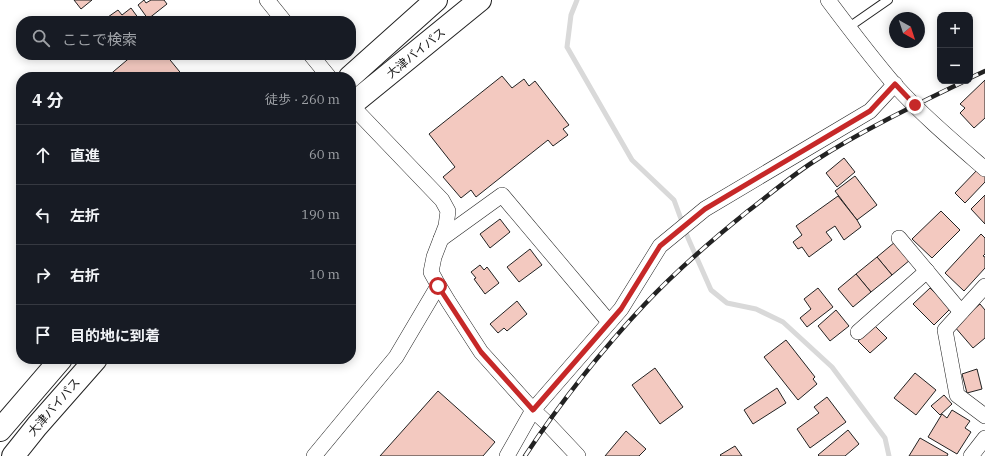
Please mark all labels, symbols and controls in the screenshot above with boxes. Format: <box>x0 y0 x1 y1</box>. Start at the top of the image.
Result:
north arrow <box>889 12 925 48</box>
map controls <box>937 12 973 84</box>
button: + <box>937 12 973 48</box>
search box <box>16 16 356 60</box>
street label: 大津バイパス <box>383 24 448 81</box>
icon: search <box>30 27 52 49</box>
text: ここで検索 <box>62 30 137 49</box>
button: − <box>937 48 973 84</box>
text: 4 分 <box>32 89 63 111</box>
text: 徒歩 · 260 m <box>265 91 340 108</box>
route end <box>906 96 924 114</box>
icon: ahead <box>32 144 54 166</box>
text: 直進 <box>70 146 100 165</box>
text: 60 m <box>309 146 340 163</box>
icon: left <box>32 204 54 226</box>
text: 左折 <box>70 206 100 225</box>
text: 190 m <box>301 206 340 223</box>
icon: right <box>32 264 54 286</box>
text: 右折 <box>70 266 100 285</box>
text: 10 m <box>309 266 340 283</box>
route start <box>429 277 447 295</box>
icon: arrive <box>32 324 54 346</box>
text: 目的地に到着 <box>70 326 160 345</box>
street label: 大津バイパス <box>24 375 83 439</box>

